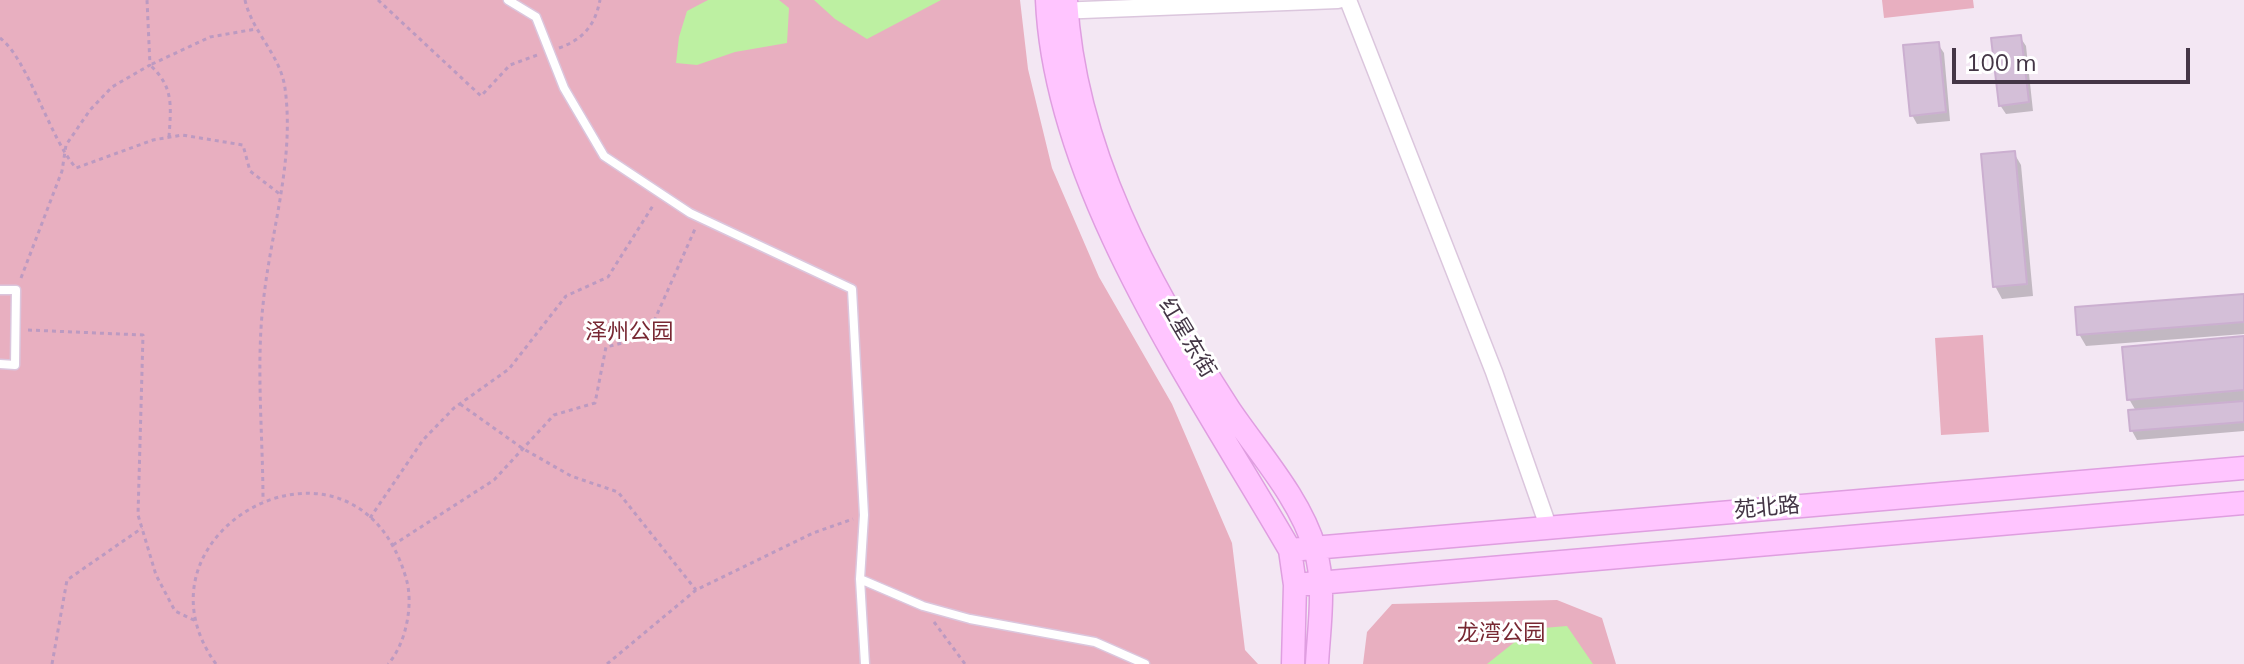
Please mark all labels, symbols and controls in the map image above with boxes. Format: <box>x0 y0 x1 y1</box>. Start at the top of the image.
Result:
scale bar <box>1956 32 2194 82</box>
text: 100 m <box>1966 47 2037 77</box>
street label: 红星东街 <box>1153 293 1221 383</box>
park label: 泽州公园 <box>585 319 673 345</box>
street label: 苑北路 <box>1733 492 1801 524</box>
park label: 龙湾公园 <box>1457 620 1545 646</box>

